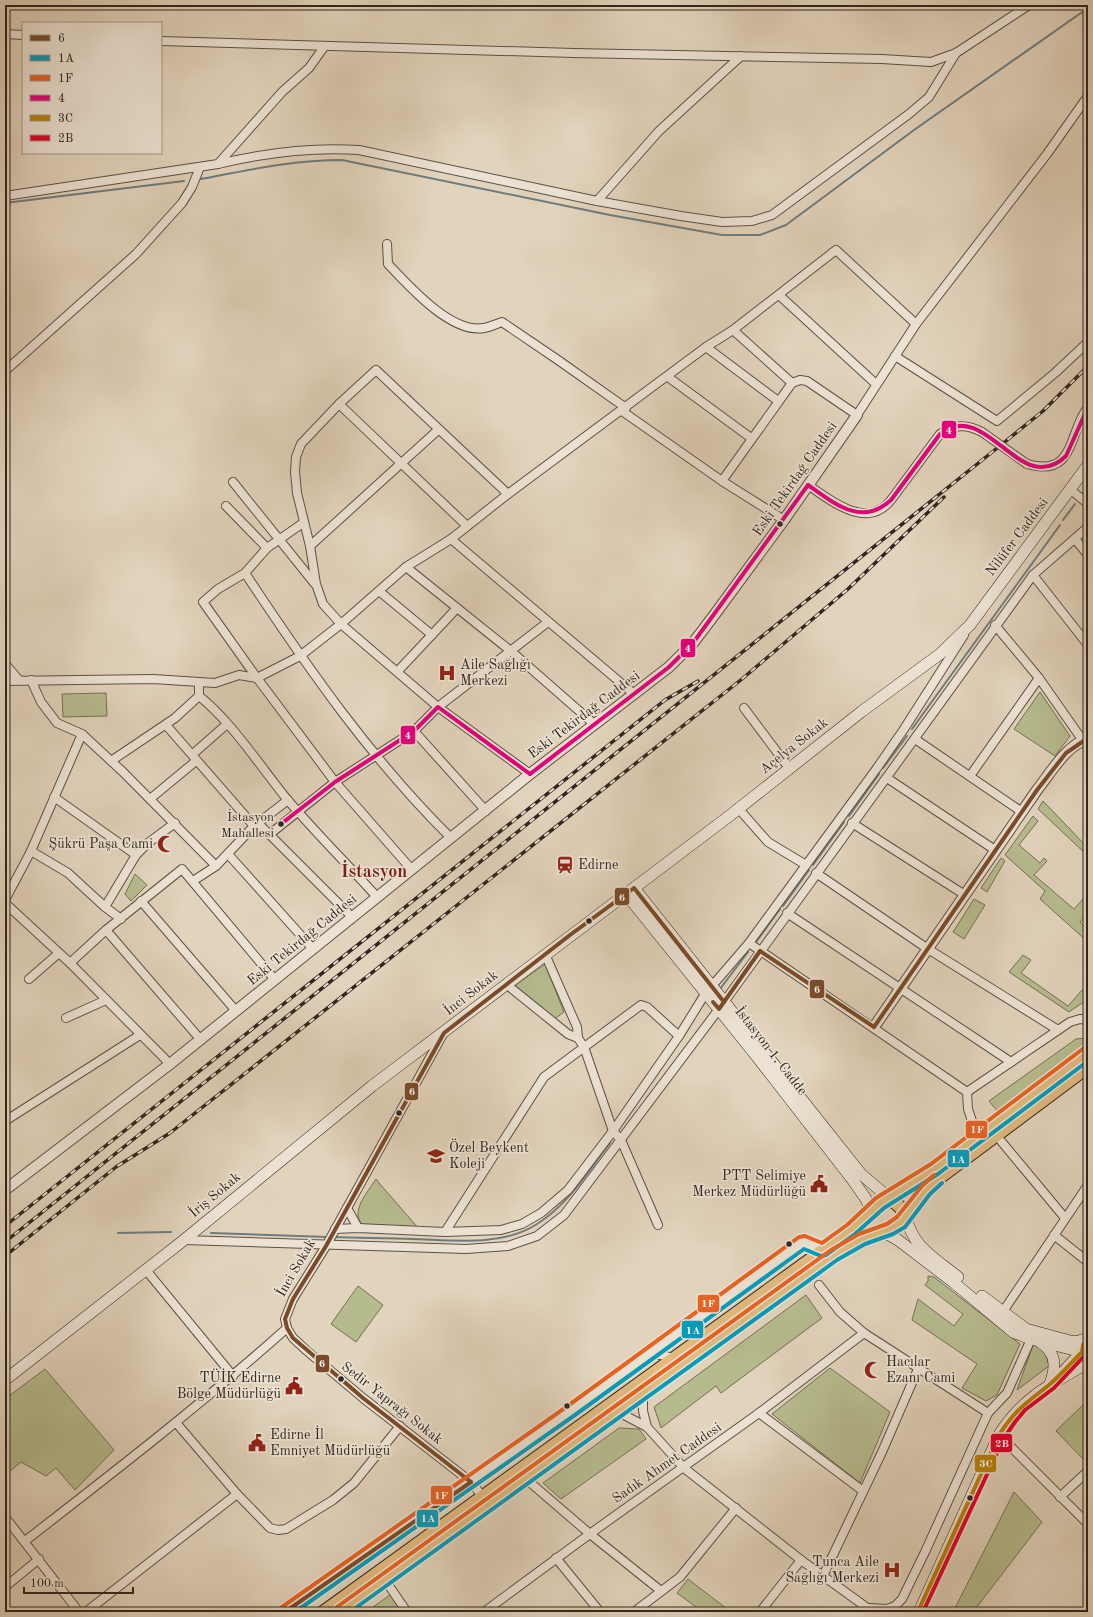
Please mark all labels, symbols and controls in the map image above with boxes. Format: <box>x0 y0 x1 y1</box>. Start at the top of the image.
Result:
legend <box>22 22 162 154</box>
text: 6 <box>58 33 65 45</box>
text: 1A <box>58 53 74 65</box>
text: 1F <box>58 73 73 85</box>
text: 4 <box>58 93 65 105</box>
text: 3C <box>58 113 73 125</box>
text: 2B <box>58 133 73 145</box>
street label: Eski Tekirdağ Caddesi <box>750 419 840 539</box>
line badge: 4 <box>941 420 957 439</box>
text: 4 <box>946 426 952 437</box>
street label: Nilüfer Caddesi <box>983 495 1051 579</box>
unlabelled marker <box>775 519 785 529</box>
line badge: 4 <box>680 638 696 658</box>
text: 4 <box>685 644 691 655</box>
place label: Aile Sağlığı Merkezi <box>460 658 531 688</box>
hospital icon: Aile Sağlığı Merkezi <box>437 663 457 683</box>
street label: Eski Tekirdağ Caddesi <box>526 668 643 761</box>
street label: Açelya Sokak <box>757 715 831 777</box>
line badge: 4 <box>400 725 416 745</box>
text: 4 <box>405 731 411 742</box>
place label: İstasyon Mahallesi <box>221 808 274 840</box>
marker: İstasyon Mahallesi <box>276 819 286 829</box>
mosque icon: Şükrü Paşa Cami <box>156 834 176 854</box>
place label: Şükrü Paşa Cami <box>49 837 153 851</box>
station icon: Edirne <box>555 855 575 875</box>
place label: Edirne <box>578 858 619 872</box>
district label: İstasyon <box>341 860 407 881</box>
line badge: 6 <box>614 887 630 906</box>
street label: Eski Tekirdağ Caddesi <box>245 892 359 988</box>
text: 6 <box>619 893 625 904</box>
unlabelled marker <box>584 916 594 926</box>
street label: İnci Sokak <box>440 965 501 1018</box>
line badge: 6 <box>809 979 825 999</box>
text: 6 <box>814 985 820 996</box>
street label: İstasyon 1. Cadde <box>732 1002 812 1098</box>
line badge: 6 <box>404 1082 419 1101</box>
text: 6 <box>409 1087 415 1098</box>
unlabelled marker <box>394 1108 404 1118</box>
line badge: 1F <box>965 1120 988 1139</box>
text: 1F <box>970 1125 984 1136</box>
place label: Özel Beykent Koleji <box>449 1138 529 1171</box>
school or university icon: Özel Beykent Koleji <box>426 1146 446 1166</box>
line badge: 1A <box>947 1149 970 1168</box>
text: 1A <box>951 1155 966 1166</box>
street label: İriş Sokak <box>185 1167 243 1220</box>
place label: PTT Selimiye Merkez Müdürlüğü <box>692 1169 807 1199</box>
public building icon: PTT Selimiye Merkez Müdürlüğü <box>809 1174 829 1194</box>
street label: İnci Sokak <box>271 1235 318 1299</box>
unlabelled marker <box>784 1239 794 1249</box>
line badge: 1F <box>697 1294 720 1313</box>
text: 1F <box>701 1299 715 1310</box>
line badge: 1A <box>681 1320 704 1339</box>
text: 1A <box>686 1326 701 1337</box>
line badge: 6 <box>315 1354 330 1373</box>
place label: Hacılar Ezanı Cami <box>886 1355 955 1385</box>
text: 6 <box>319 1359 325 1370</box>
street label: Sedir Yaprağı Sokak <box>339 1359 445 1447</box>
mosque icon: Hacılar Ezanı Cami <box>863 1360 883 1380</box>
place label: TÜİK Edirne Bölge Müdürlüğü <box>177 1368 282 1401</box>
unlabelled marker <box>336 1374 346 1384</box>
public building icon: TÜİK Edirne Bölge Müdürlüğü <box>284 1376 304 1396</box>
unlabelled marker <box>562 1401 572 1411</box>
street label: Sadık Ahmet Caddesi <box>610 1420 724 1506</box>
place label: Edirne İl Emniyet Müdürlüğü <box>270 1425 391 1458</box>
public building icon: Edirne İl Emniyet Müdürlüğü <box>247 1433 267 1453</box>
line badge: 2B <box>990 1433 1013 1453</box>
text: 2B <box>995 1439 1009 1450</box>
line badge: 3C <box>974 1454 997 1473</box>
text: 3C <box>979 1459 993 1470</box>
line badge: 1F <box>430 1485 453 1505</box>
text: 1F <box>434 1491 448 1502</box>
unlabelled marker <box>965 1493 975 1503</box>
line badge: 1A <box>416 1509 439 1528</box>
text: 1A <box>421 1514 436 1525</box>
place label: Tunca Aile Sağlığı Merkezi <box>785 1555 879 1585</box>
hospital icon: Tunca Aile Sağlığı Merkezi <box>882 1560 902 1580</box>
scale bar <box>24 1569 133 1595</box>
text: 100 m <box>30 1578 64 1590</box>

